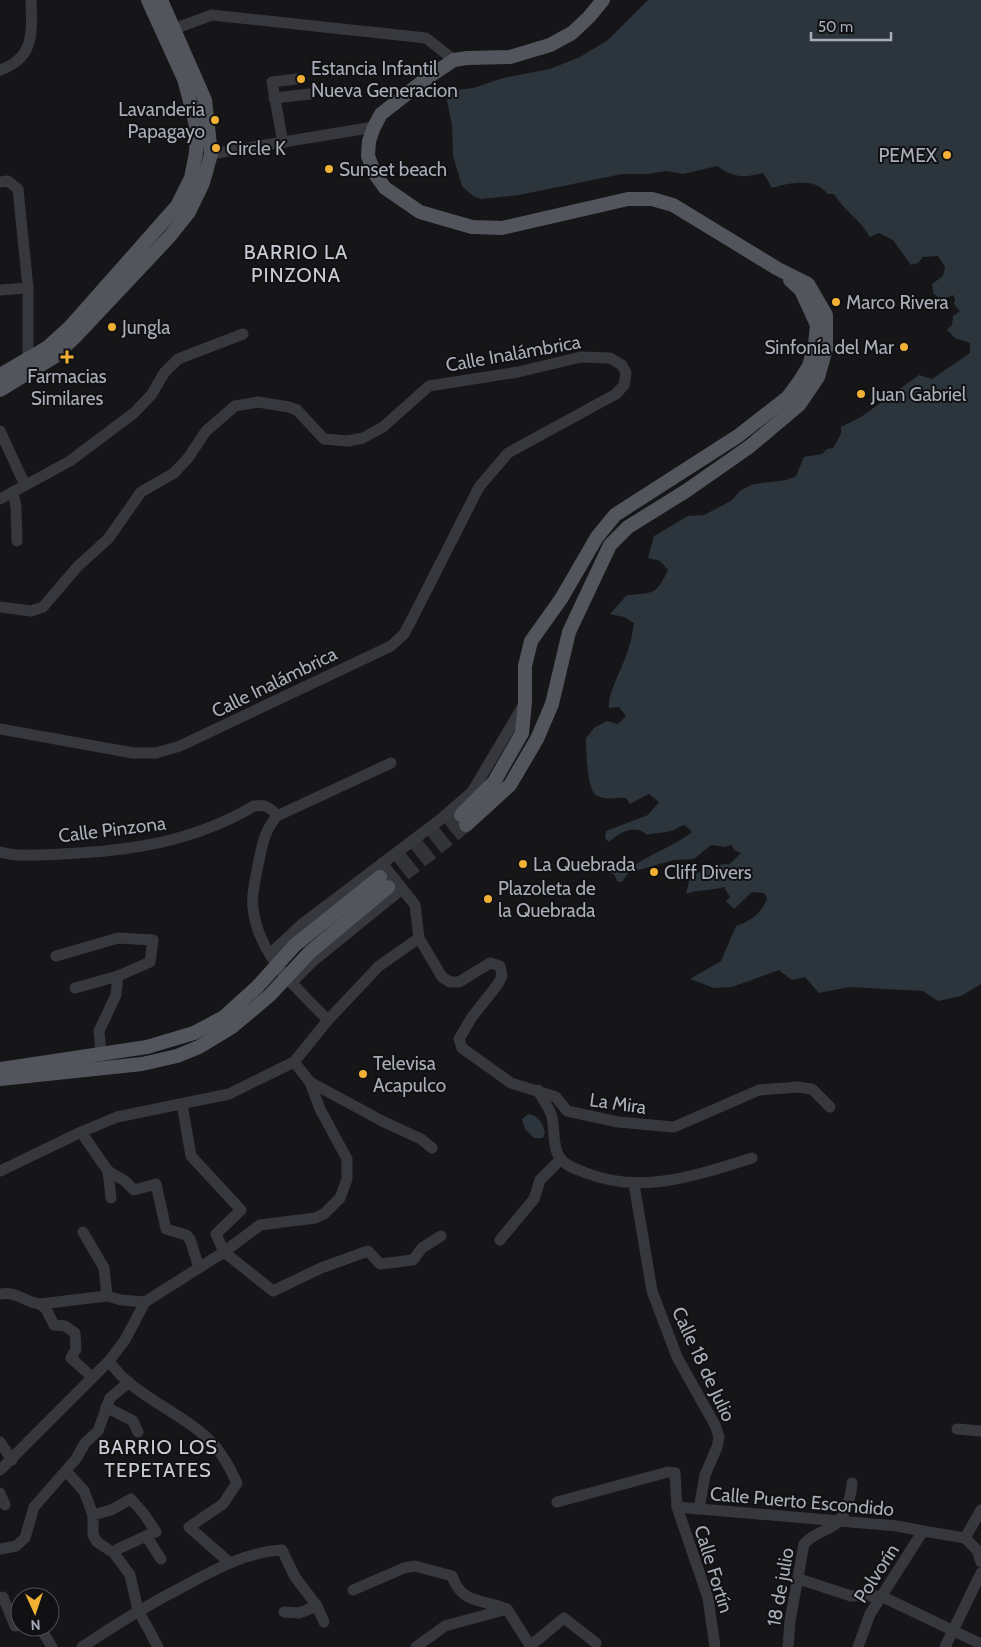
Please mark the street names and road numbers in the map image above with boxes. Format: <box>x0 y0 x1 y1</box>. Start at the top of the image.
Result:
street label: Calle Inalámbrica <box>444 330 582 377</box>
street label: Calle Inalámbrica <box>208 642 341 723</box>
street label: Calle Pinzona <box>57 811 167 847</box>
street label: La Mira <box>588 1088 648 1119</box>
street label: Calle 18 de Julio <box>667 1303 740 1425</box>
street label: Calle Puerto Escondido <box>709 1482 895 1521</box>
street label: Calle Fortín <box>689 1523 738 1616</box>
street label: Polvorín <box>849 1539 904 1607</box>
street label: 18 de julio <box>762 1546 799 1628</box>

